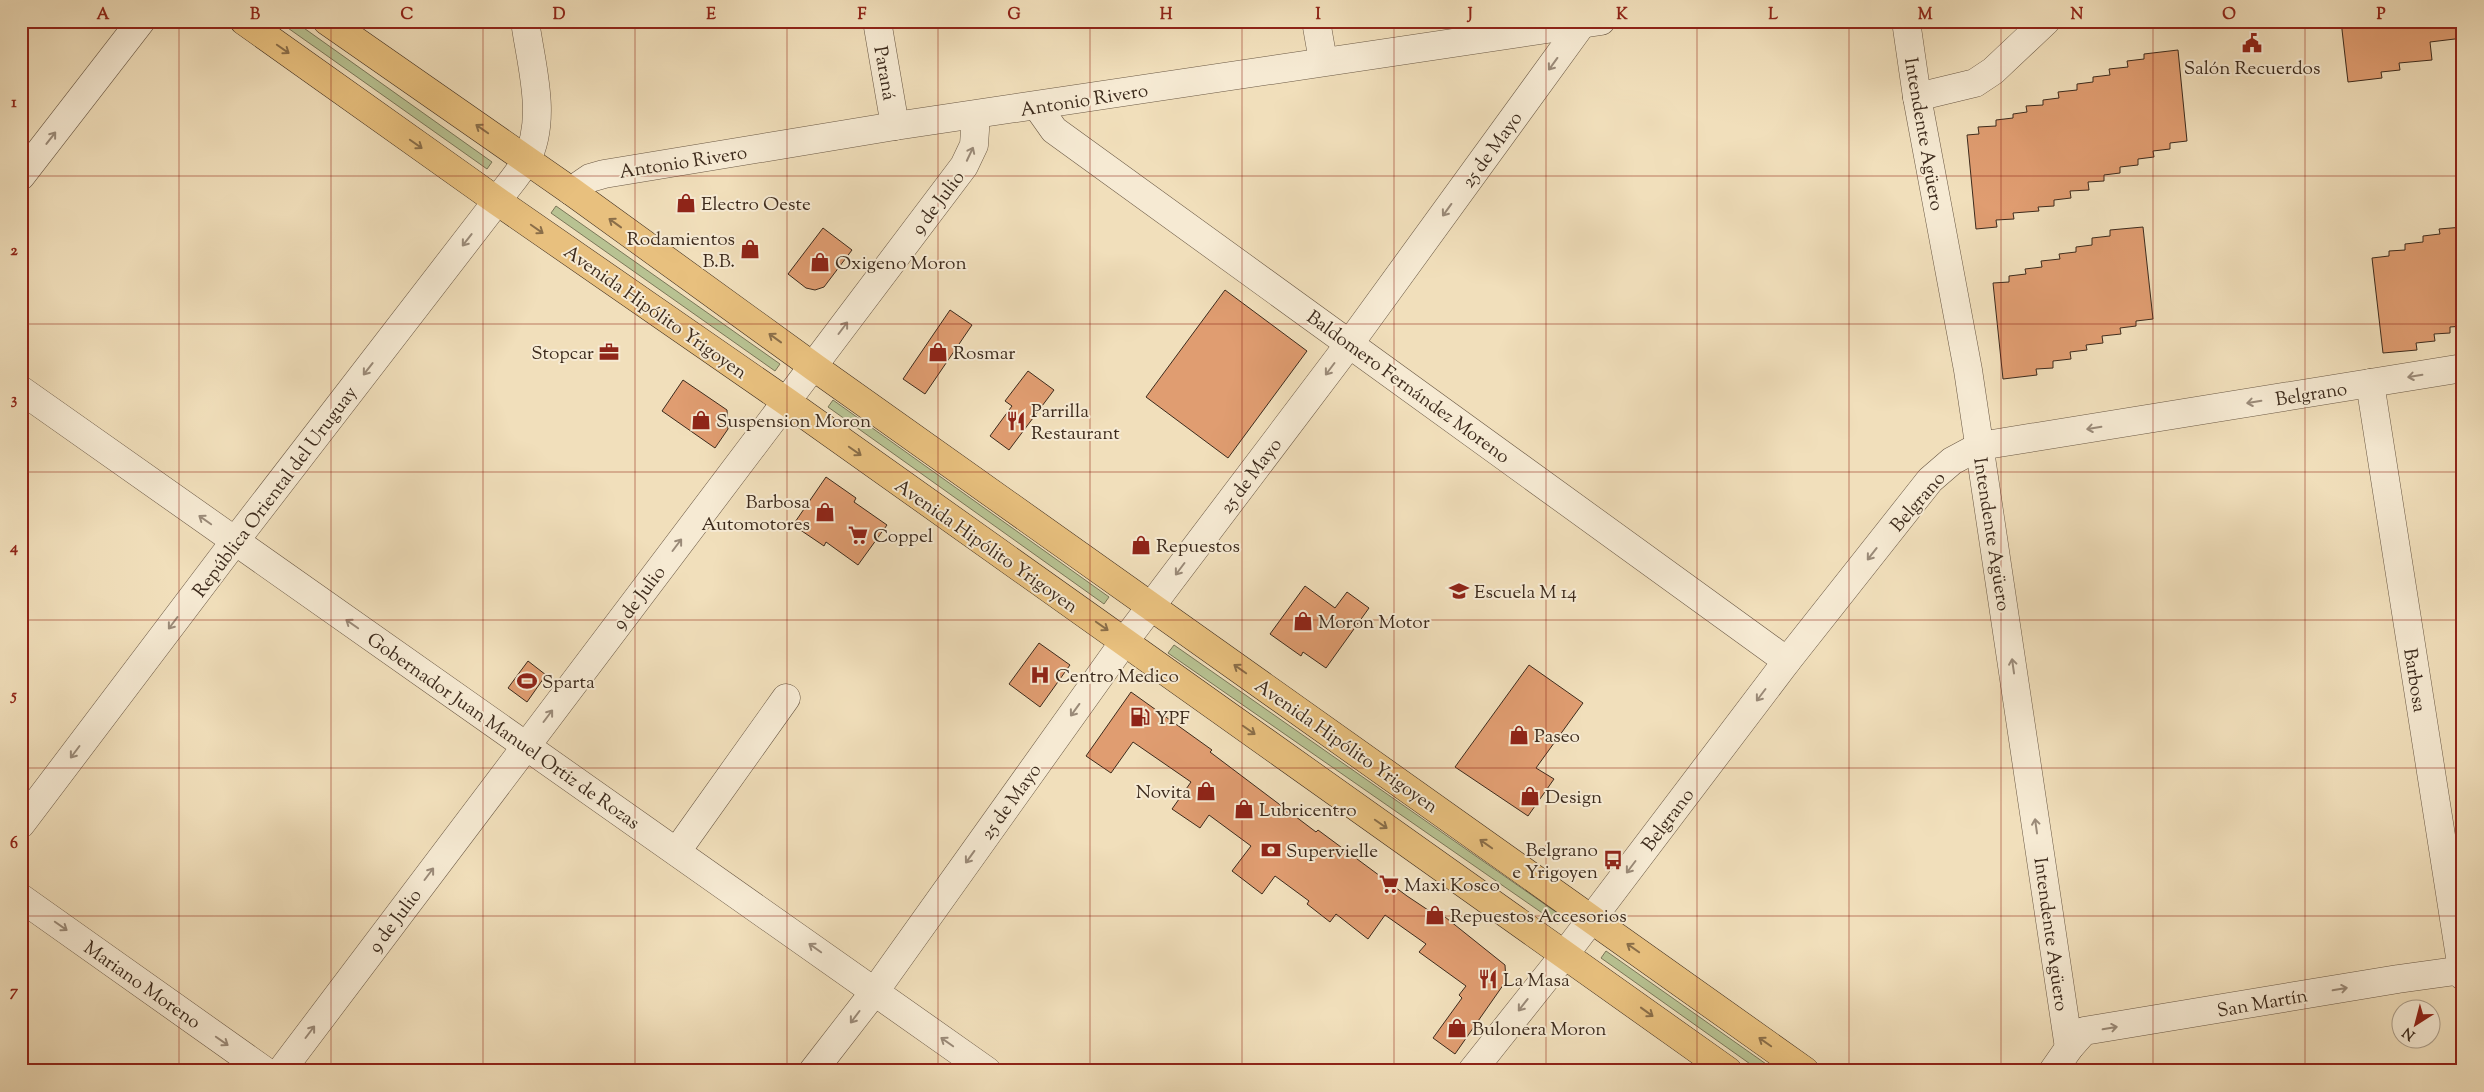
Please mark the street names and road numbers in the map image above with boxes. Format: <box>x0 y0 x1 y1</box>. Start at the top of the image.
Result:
street label: Paraná <box>865 44 902 103</box>
street label: Intendente Agüero <box>1896 56 1949 213</box>
street label: Antonio Rivero <box>1019 78 1150 125</box>
street label: 25 de Mayo <box>1456 107 1530 194</box>
street label: Antonio Rivero <box>618 140 749 187</box>
street label: 9 de Julio <box>906 166 972 241</box>
street label: Avenida Hipólito Yrigoyen <box>557 239 752 387</box>
street label: Baldomero Fernández Moreno <box>1300 305 1515 471</box>
street label: Belgrano <box>2274 376 2349 414</box>
street label: República Oriental del Uruguay <box>187 381 365 604</box>
street label: 25 de Mayo <box>1215 433 1289 520</box>
street label: Intendente Agüero <box>1965 456 2016 613</box>
street label: Belgrano <box>1885 466 1953 539</box>
street label: Avenida Hipólito Yrigoyen <box>888 473 1083 621</box>
street label: 9 de Julio <box>607 561 673 636</box>
street label: Gobernador Juan Manuel Ortiz de Rozas <box>361 627 644 837</box>
street label: Barbosa <box>2395 646 2432 715</box>
street label: Avenida Hipólito Yrigoyen <box>1248 673 1443 821</box>
street label: 25 de Mayo <box>975 759 1049 846</box>
street label: Belgrano <box>1636 783 1702 858</box>
street label: Intendente Agüero <box>2025 856 2074 1013</box>
street label: 9 de Julio <box>363 884 429 959</box>
street label: Mariano Moreno <box>77 935 206 1037</box>
street label: San Martín <box>2215 983 2310 1026</box>

